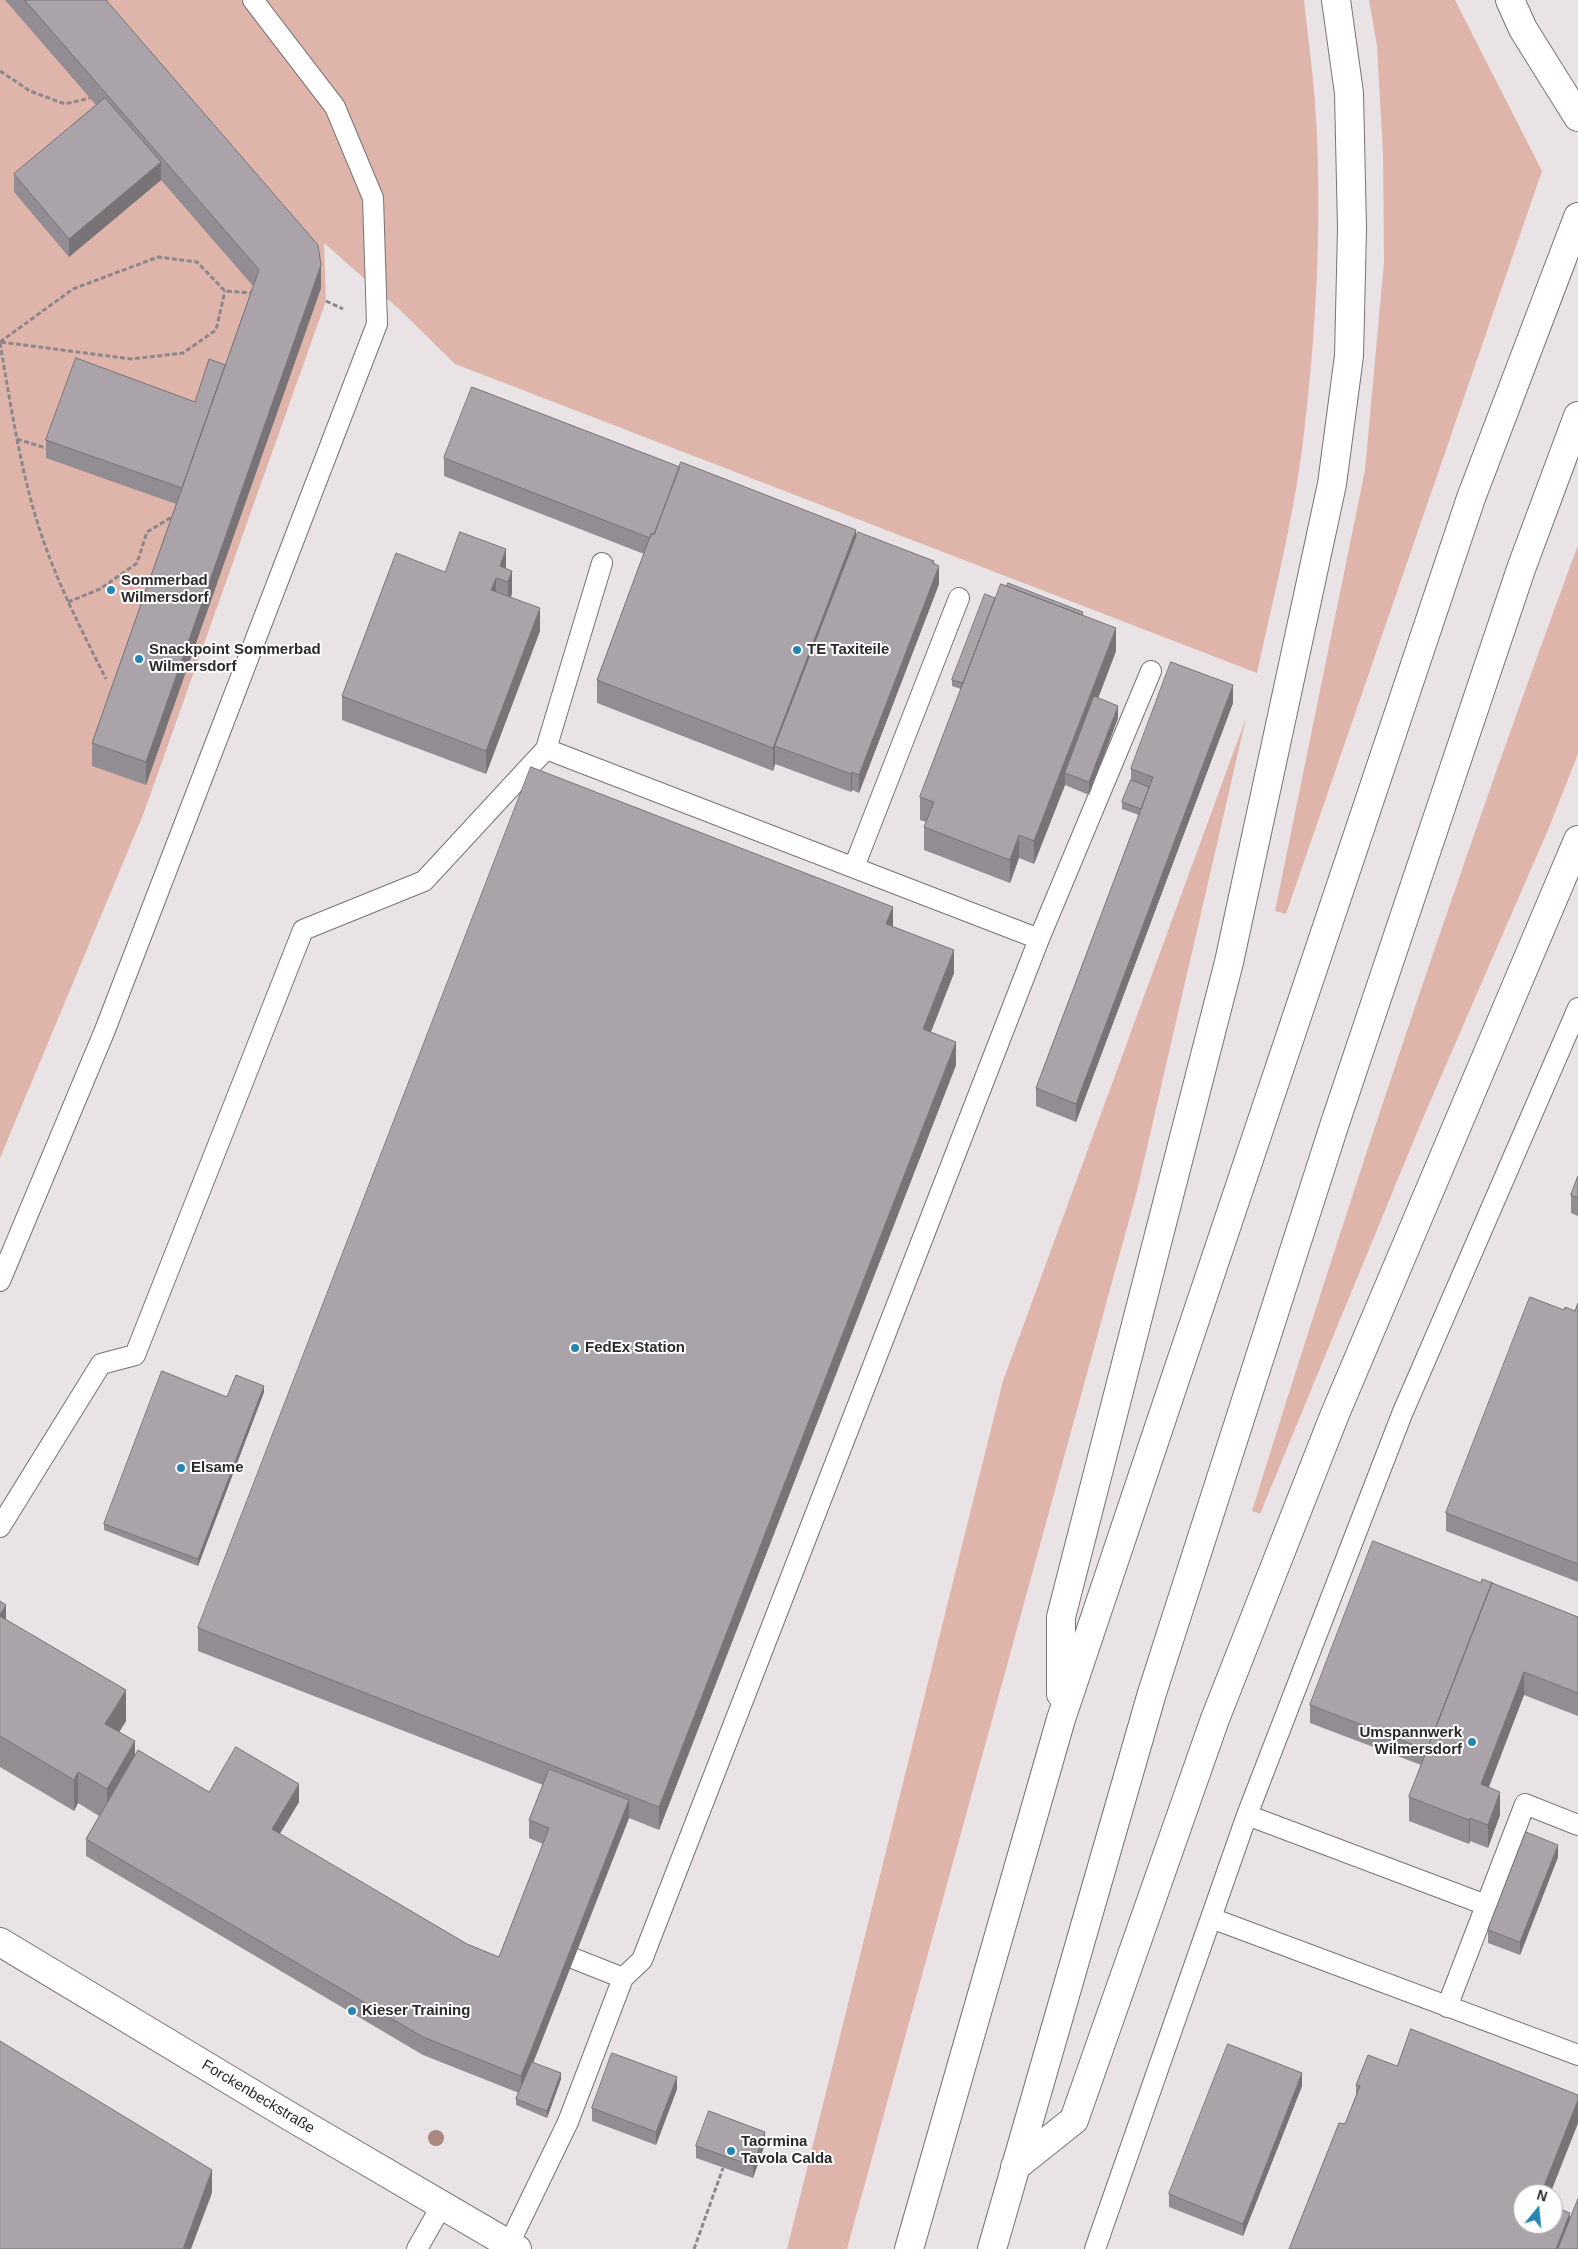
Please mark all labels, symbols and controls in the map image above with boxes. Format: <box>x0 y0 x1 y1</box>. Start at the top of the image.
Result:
place label: Sommerbad Wilmersdorf <box>121 572 208 607</box>
marker: Sommerbad Wilmersdorf <box>105 584 117 596</box>
place label: Snackpoint Sommerbad Wilmersdorf <box>149 641 321 676</box>
place label: TE Taxiteile <box>807 641 889 659</box>
marker: TE Taxiteile <box>791 644 803 656</box>
marker: Snackpoint Sommerbad Wilmersdorf <box>133 653 145 665</box>
place label: FedEx Station <box>585 1339 685 1357</box>
marker: FedEx Station <box>569 1342 581 1354</box>
place label: Elsame <box>191 1459 244 1477</box>
marker: Elsame <box>175 1462 187 1474</box>
place label: Umspannwerk Wilmersdorf <box>1359 1724 1462 1759</box>
marker: Umspannwerk Wilmersdorf <box>1466 1736 1478 1748</box>
place label: Kieser Training <box>362 2002 470 2020</box>
marker: Kieser Training <box>346 2005 358 2017</box>
street label: Forckenbeckstraße <box>198 2056 318 2138</box>
place label: Taormina Tavola Calda <box>741 2133 832 2168</box>
marker: Taormina Tavola Calda <box>725 2145 737 2157</box>
north arrow <box>1513 2184 1563 2234</box>
text: N <box>1535 2186 1549 2205</box>

